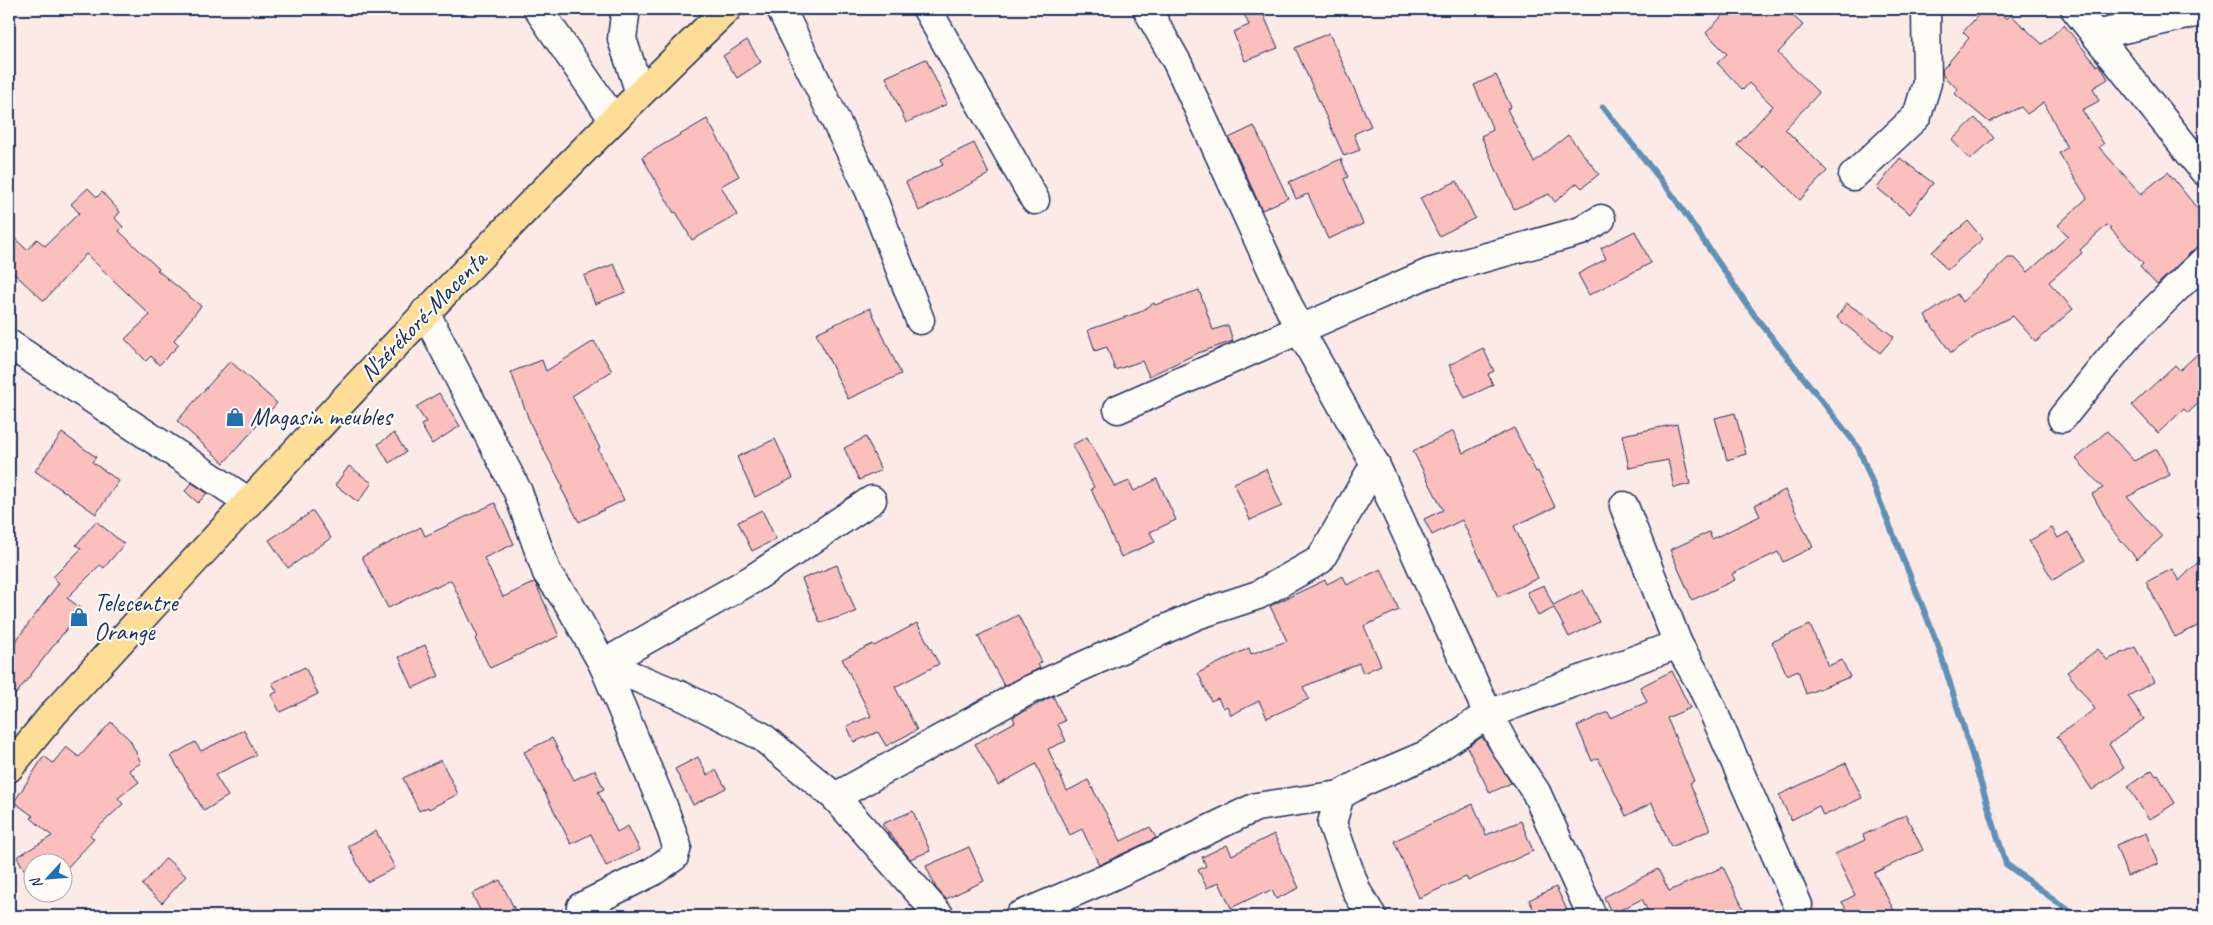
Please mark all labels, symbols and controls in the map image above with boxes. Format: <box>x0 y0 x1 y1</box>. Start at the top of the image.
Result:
street label: N'zérékoré-Macenta <box>352 242 496 388</box>
place label: Magasin meubles <box>250 401 394 433</box>
shop icon: Magasin meubles <box>224 406 246 428</box>
place label: Telecentre Orange <box>94 587 179 648</box>
shop icon: Telecentre Orange <box>68 606 90 628</box>
north arrow <box>22 852 72 902</box>
text: N <box>26 874 46 891</box>

